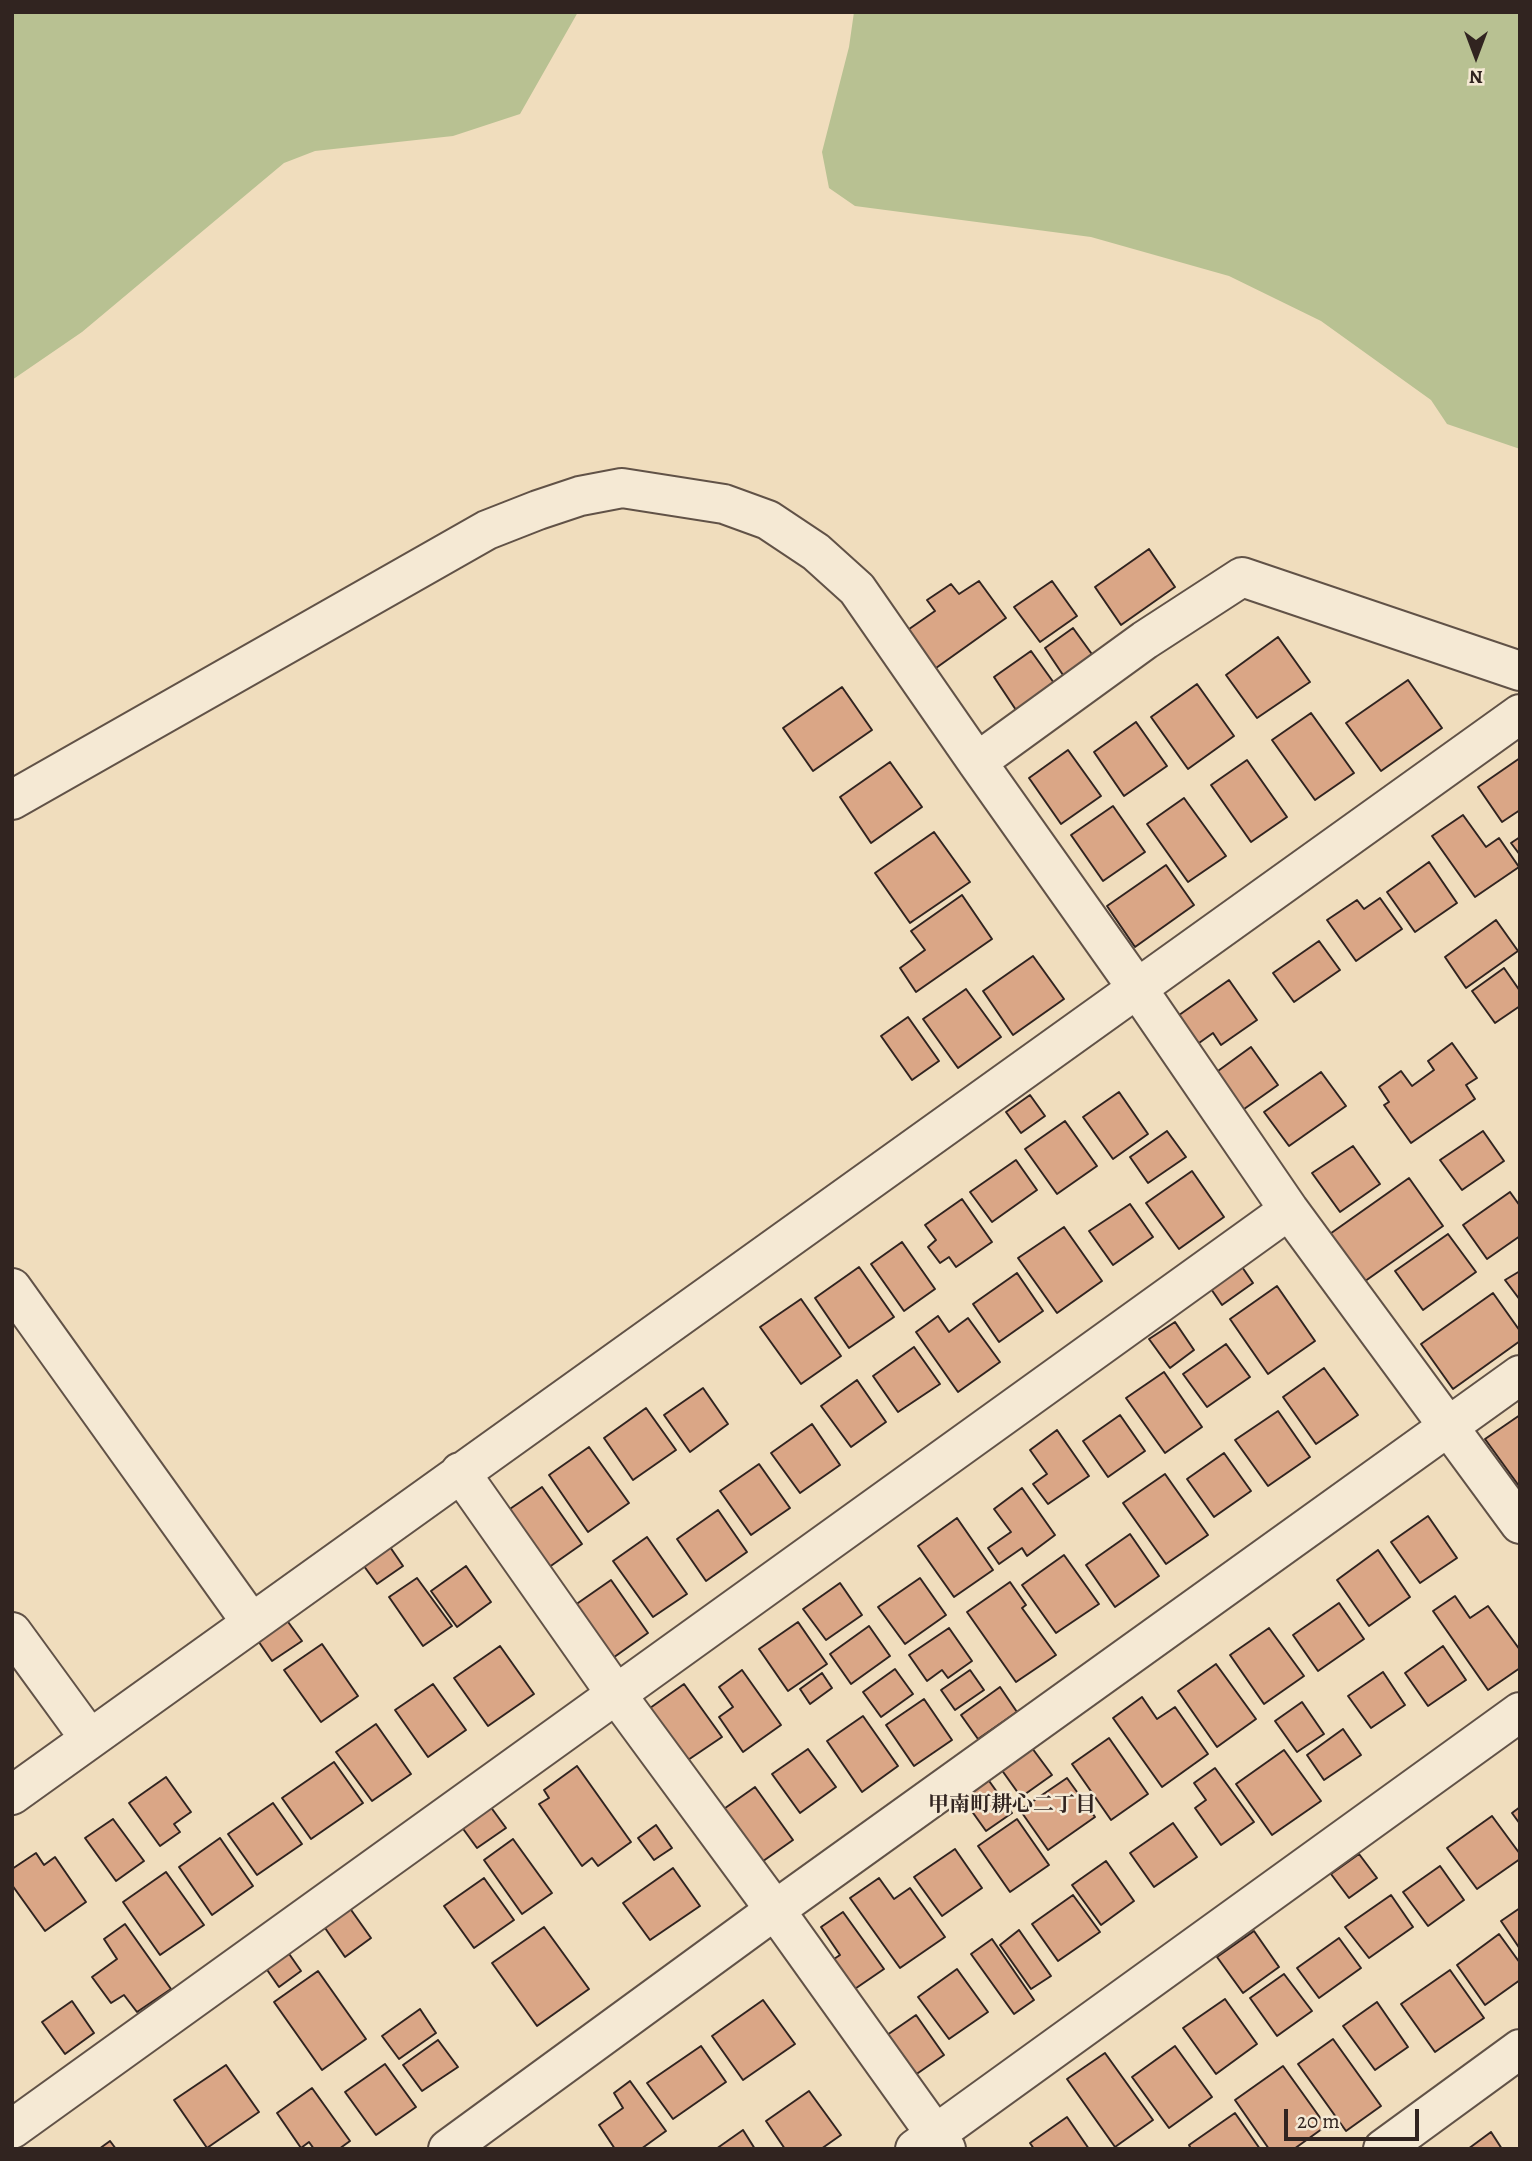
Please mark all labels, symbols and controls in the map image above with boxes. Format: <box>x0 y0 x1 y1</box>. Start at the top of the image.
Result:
north arrow <box>1441 21 1511 91</box>
text: N <box>1469 64 1483 90</box>
district label: 甲南町耕心二丁目 <box>928 1793 1096 1819</box>
scale bar <box>1287 2094 1422 2138</box>
text: 20 m <box>1297 2107 1340 2135</box>

